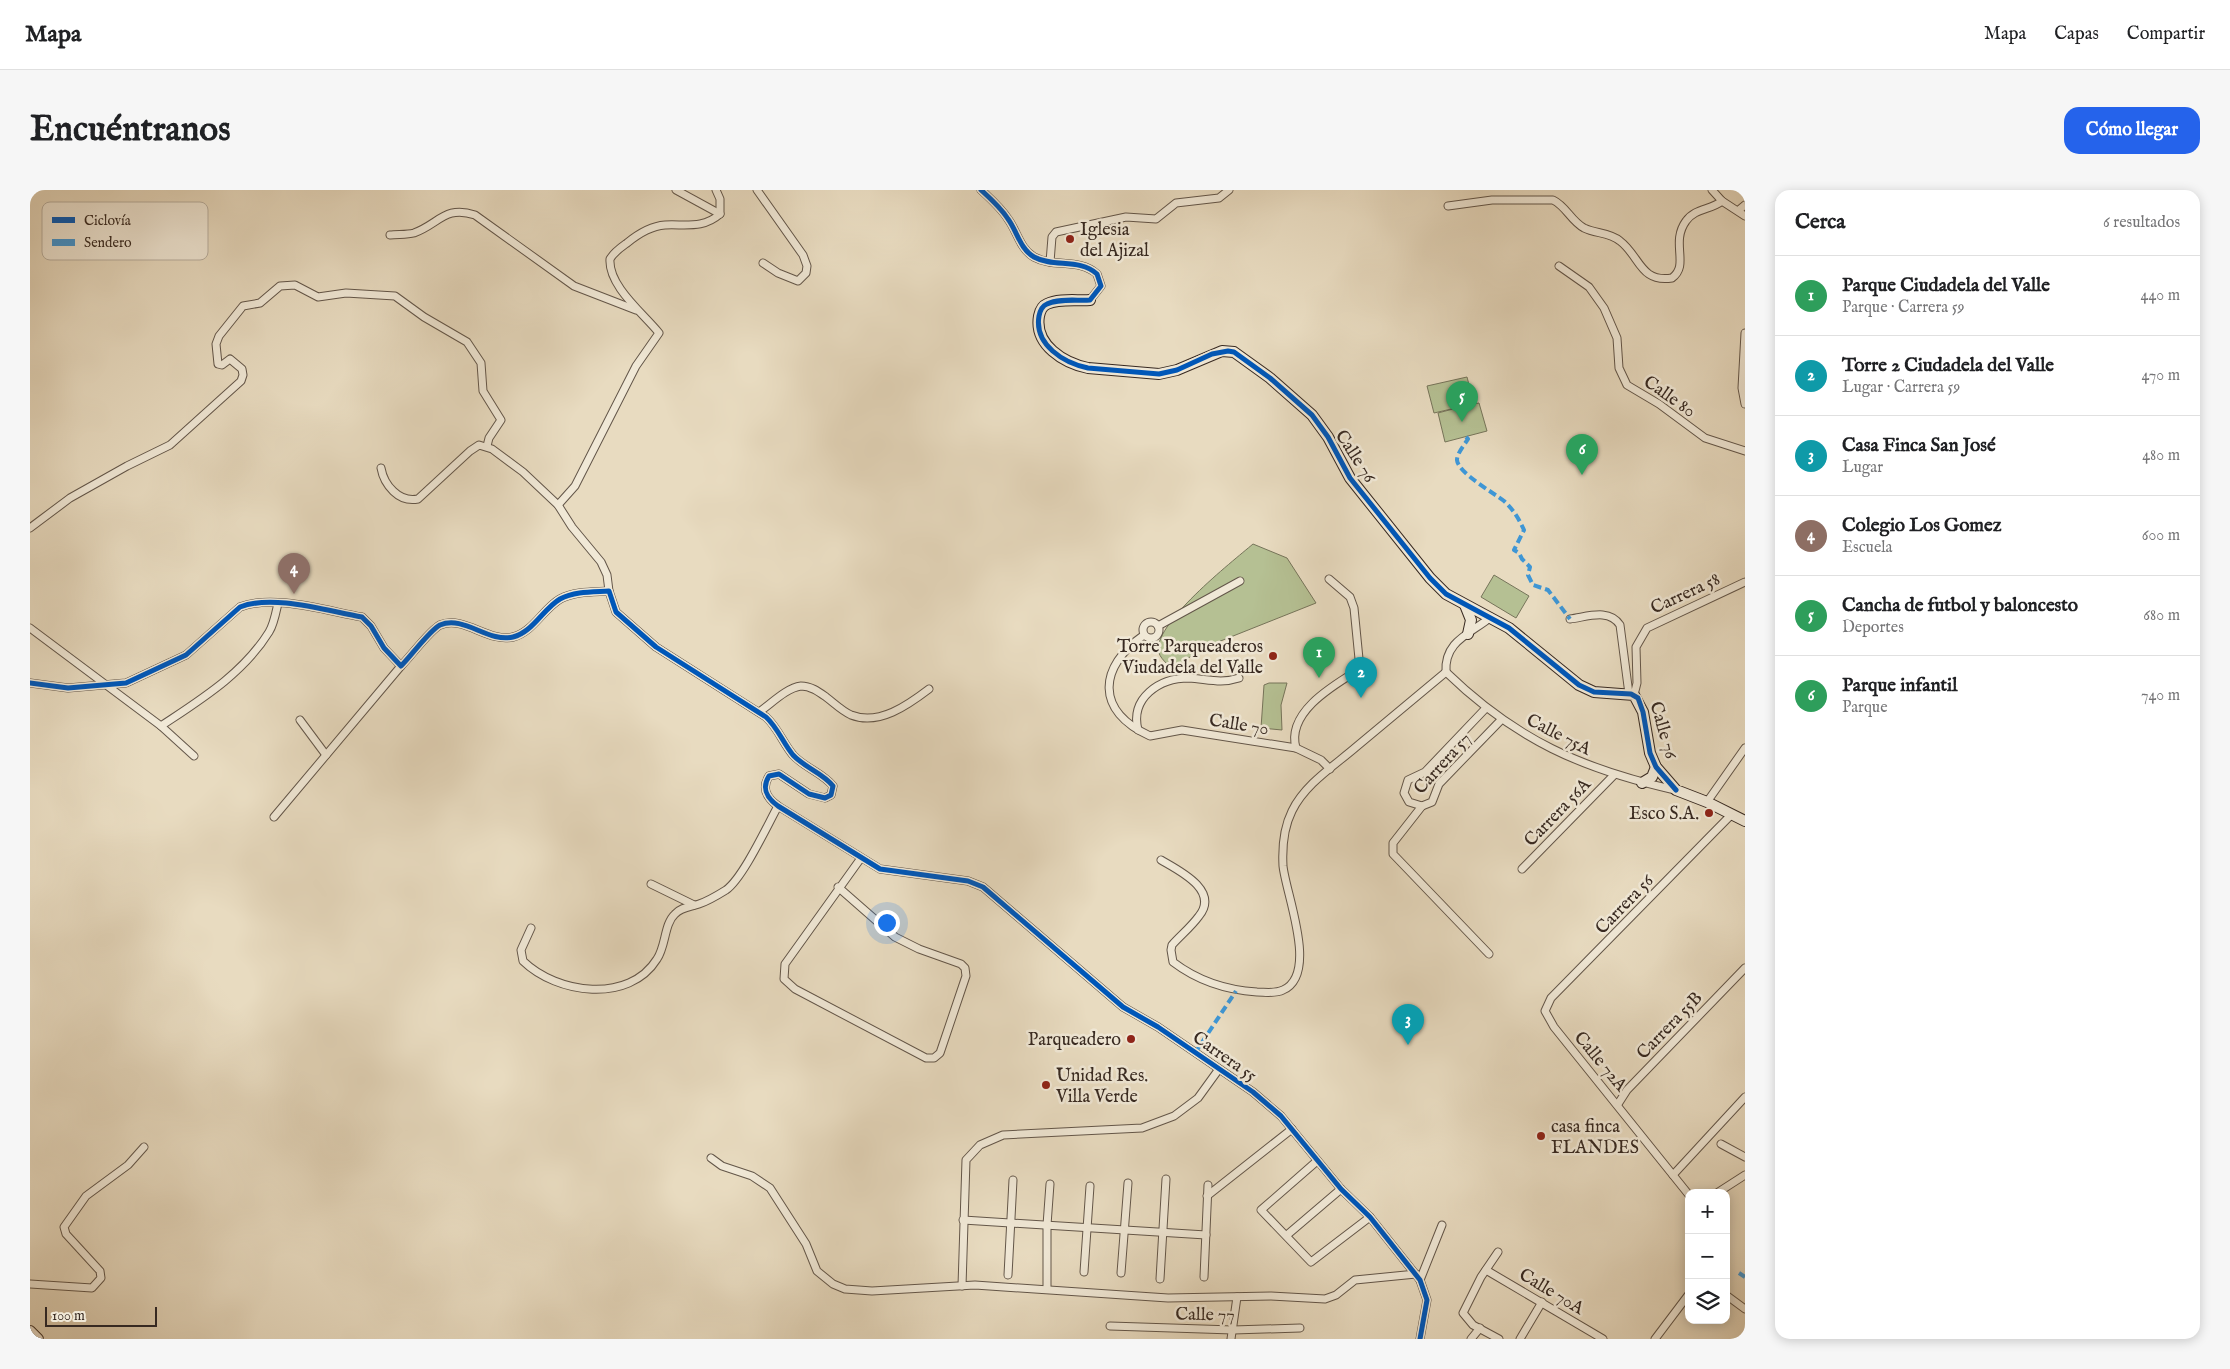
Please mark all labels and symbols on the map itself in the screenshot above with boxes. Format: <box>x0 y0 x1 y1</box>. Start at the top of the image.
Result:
legend <box>42 202 208 260</box>
text: Ciclovía <box>84 212 132 230</box>
place label: Iglesia del Ajizal <box>1080 219 1149 263</box>
marker: Iglesia del Ajizal <box>1064 233 1076 245</box>
text: Sendero <box>84 234 132 252</box>
street label: Calle 80 <box>1639 371 1700 423</box>
pin: 5 <box>1446 381 1478 422</box>
street label: Calle 76 <box>1329 426 1381 488</box>
pin: 6 <box>1566 434 1598 475</box>
pin: 4 <box>278 553 310 594</box>
street label: Carrera 58 <box>1647 568 1724 620</box>
place label: Torre Parqueaderos Viudadela del Valle <box>1117 636 1263 680</box>
pin: 1 <box>1303 637 1335 678</box>
marker: Torre Parqueaderos Viudadela del Valle <box>1267 650 1279 662</box>
pin: 2 <box>1345 657 1377 698</box>
street label: Calle 76 <box>1643 699 1682 762</box>
street label: Calle 70 <box>1207 709 1270 742</box>
street label: Calle 75A <box>1522 709 1595 762</box>
street label: Carrera 57 <box>1409 728 1477 800</box>
street label: Carrera 56A <box>1520 773 1597 852</box>
place label: Esco S.A. <box>1629 803 1699 826</box>
marker: Esco S.A. <box>1703 807 1715 819</box>
street label: Carrera 56 <box>1591 870 1660 940</box>
your location <box>874 910 900 936</box>
street label: Carrera 55B <box>1632 987 1708 1065</box>
pin: 3 <box>1392 1004 1424 1045</box>
street label: Carrera 55 <box>1187 1027 1261 1088</box>
street label: Calle 72A <box>1568 1027 1632 1097</box>
place label: Parqueadero <box>1028 1029 1121 1052</box>
marker: Parqueadero <box>1125 1033 1137 1045</box>
place label: Unidad Res. Villa Verde <box>1055 1065 1148 1109</box>
marker: Unidad Res. Villa Verde <box>1040 1079 1052 1091</box>
place label: casa finca FLANDES <box>1551 1116 1639 1160</box>
marker: casa finca FLANDES <box>1535 1130 1547 1142</box>
street label: Calle 70A <box>1514 1264 1589 1321</box>
street label: Calle 77 <box>1175 1303 1235 1328</box>
scale bar <box>45 1304 158 1327</box>

